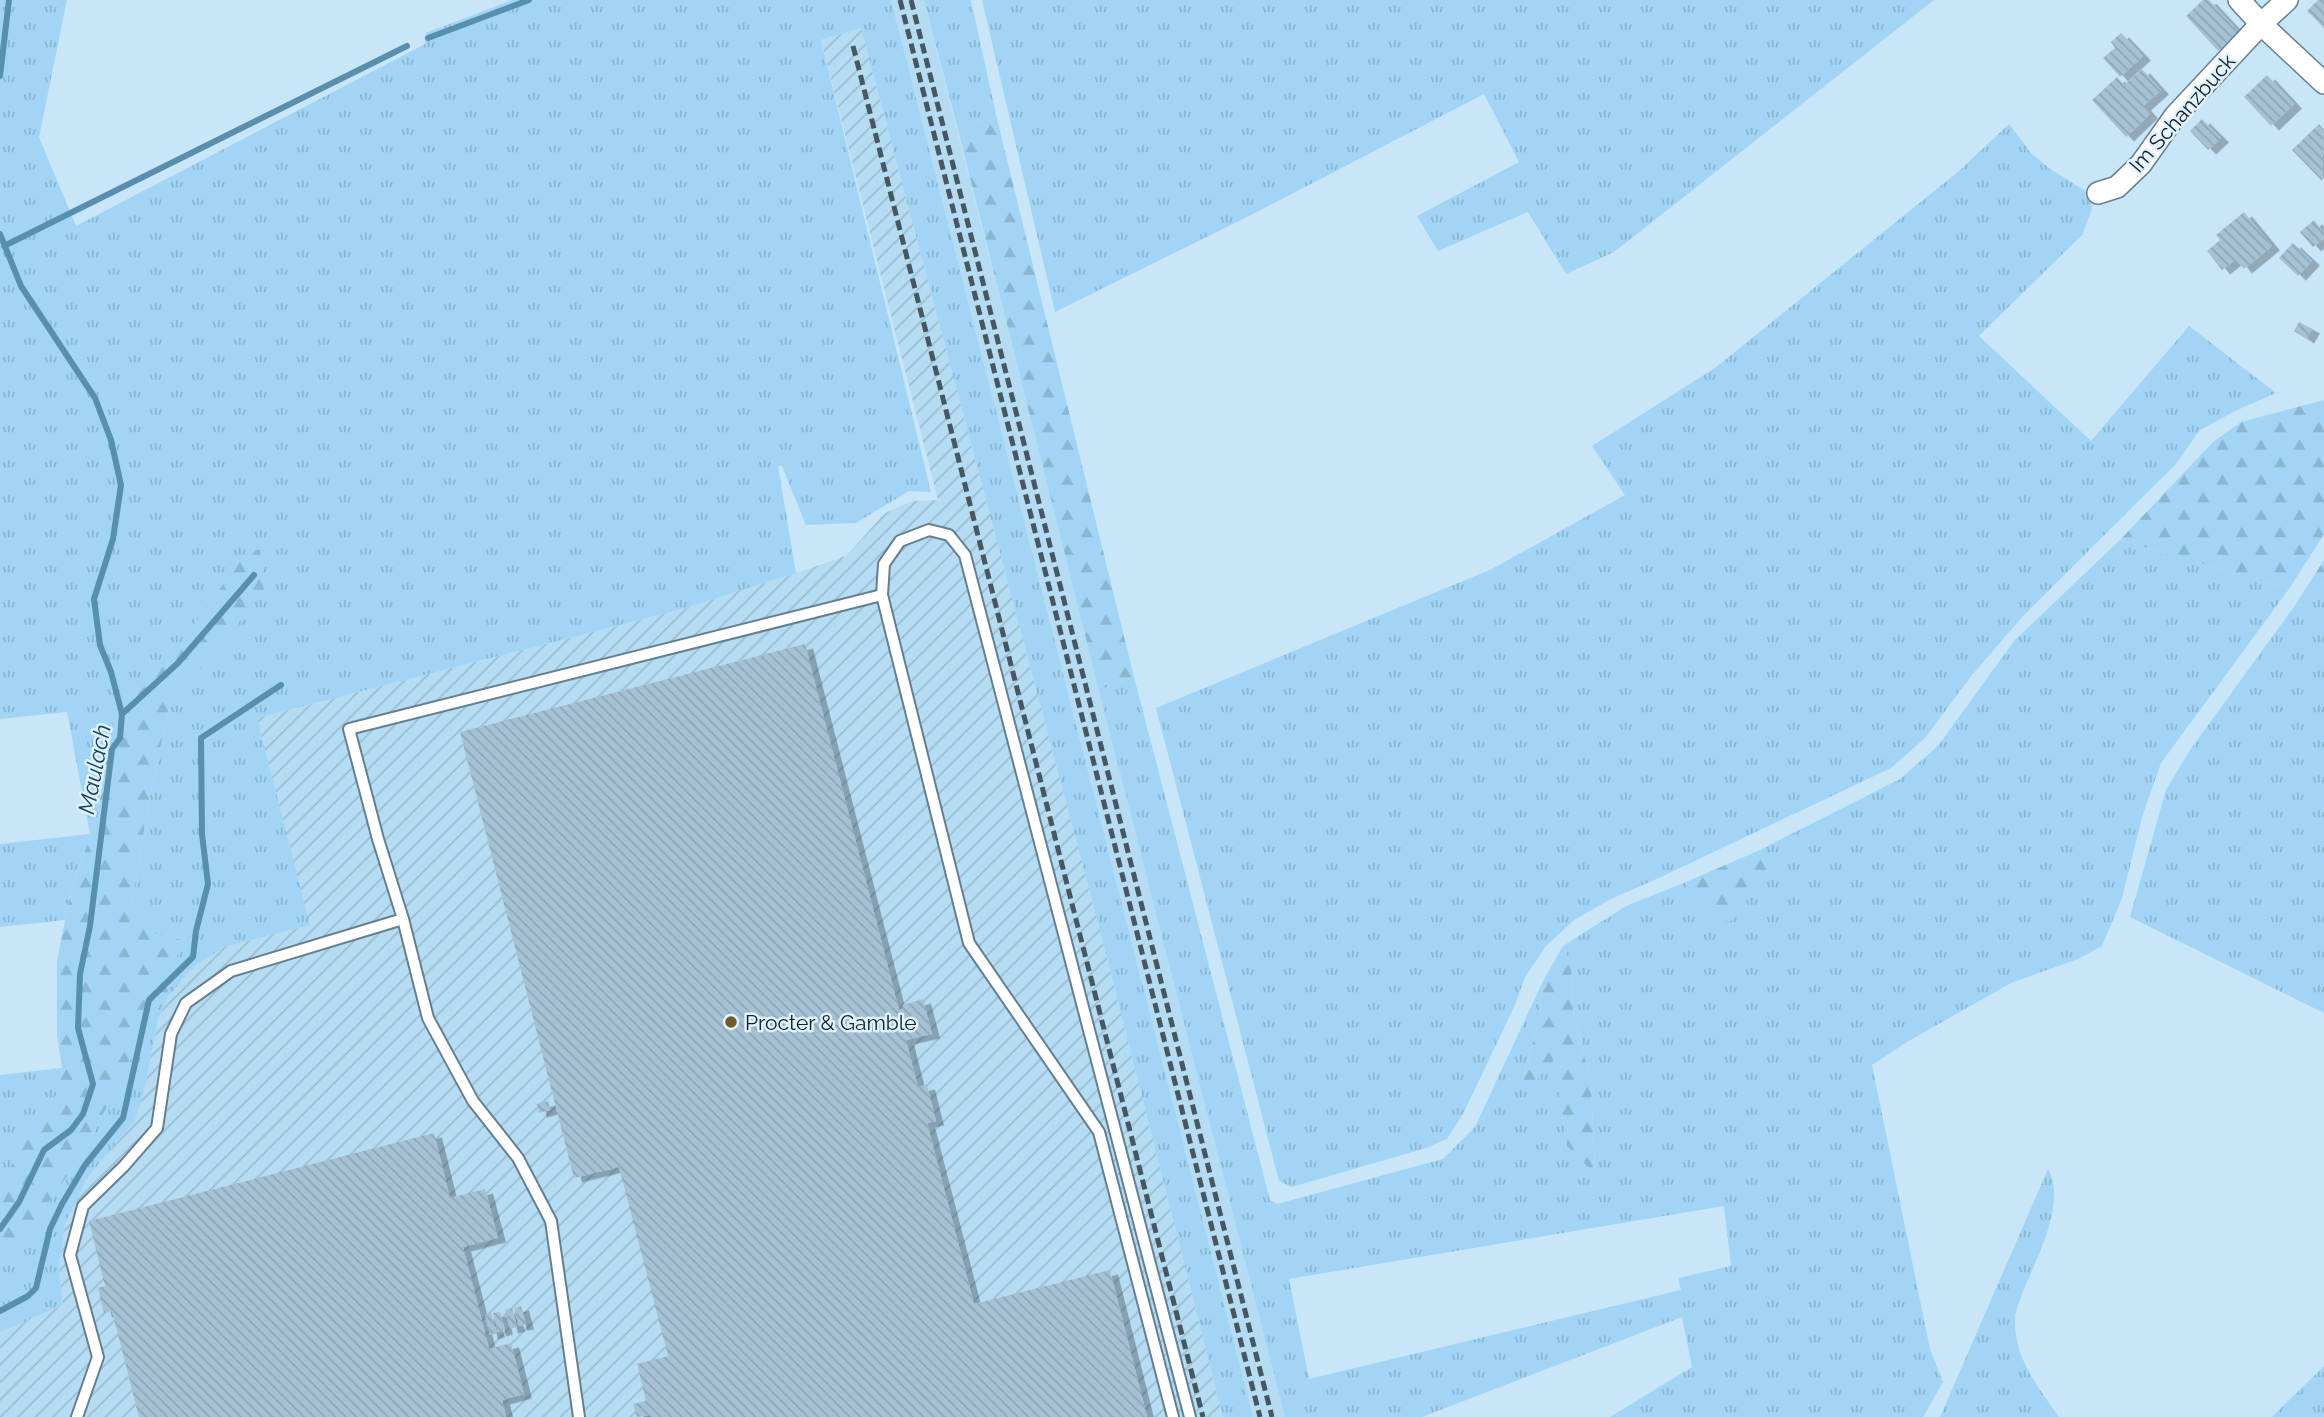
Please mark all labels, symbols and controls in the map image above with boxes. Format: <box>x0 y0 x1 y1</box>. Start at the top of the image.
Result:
street label: Im Schanzbuck <box>2124 49 2240 177</box>
water label: Maulach <box>72 722 116 816</box>
place label: Procter & Gamble <box>745 1010 917 1035</box>
marker: Procter & Gamble <box>723 1014 739 1030</box>

